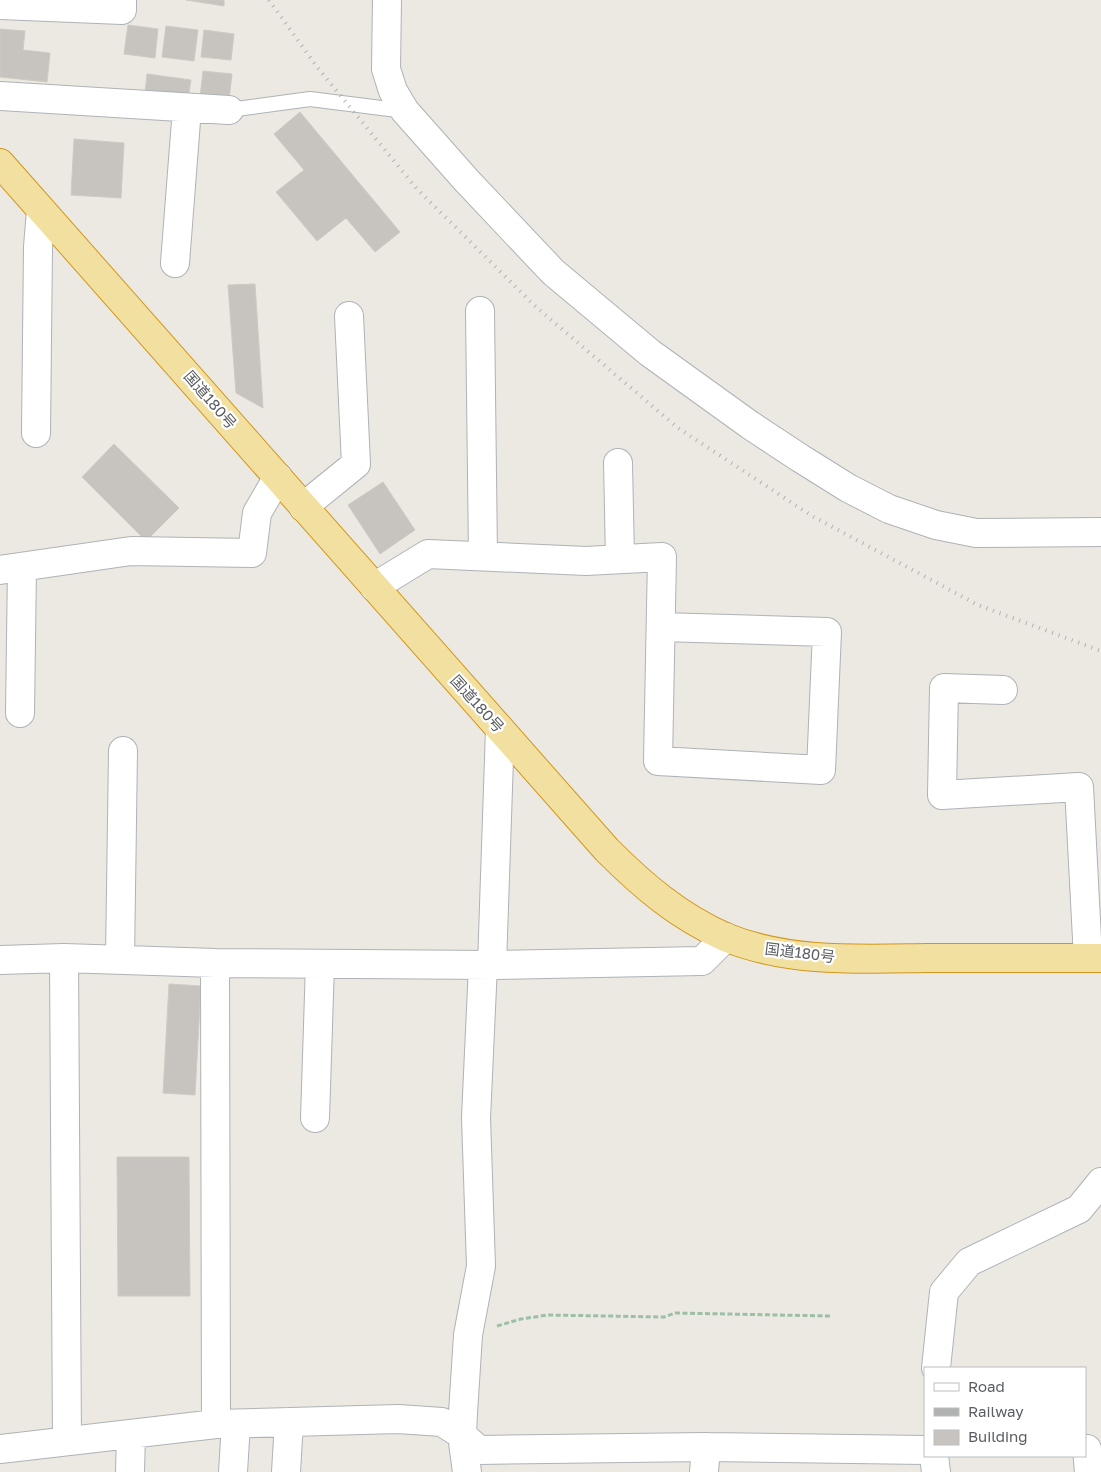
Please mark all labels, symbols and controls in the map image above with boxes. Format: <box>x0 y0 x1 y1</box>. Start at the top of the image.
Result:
street label: 国道180号 <box>181 367 241 432</box>
street label: 国道180号 <box>447 671 508 736</box>
street label: 国道180号 <box>764 939 836 965</box>
legend <box>924 1367 1086 1457</box>
text: Road <box>968 1377 1005 1395</box>
text: Railway <box>968 1402 1024 1420</box>
text: Building <box>968 1427 1028 1445</box>

